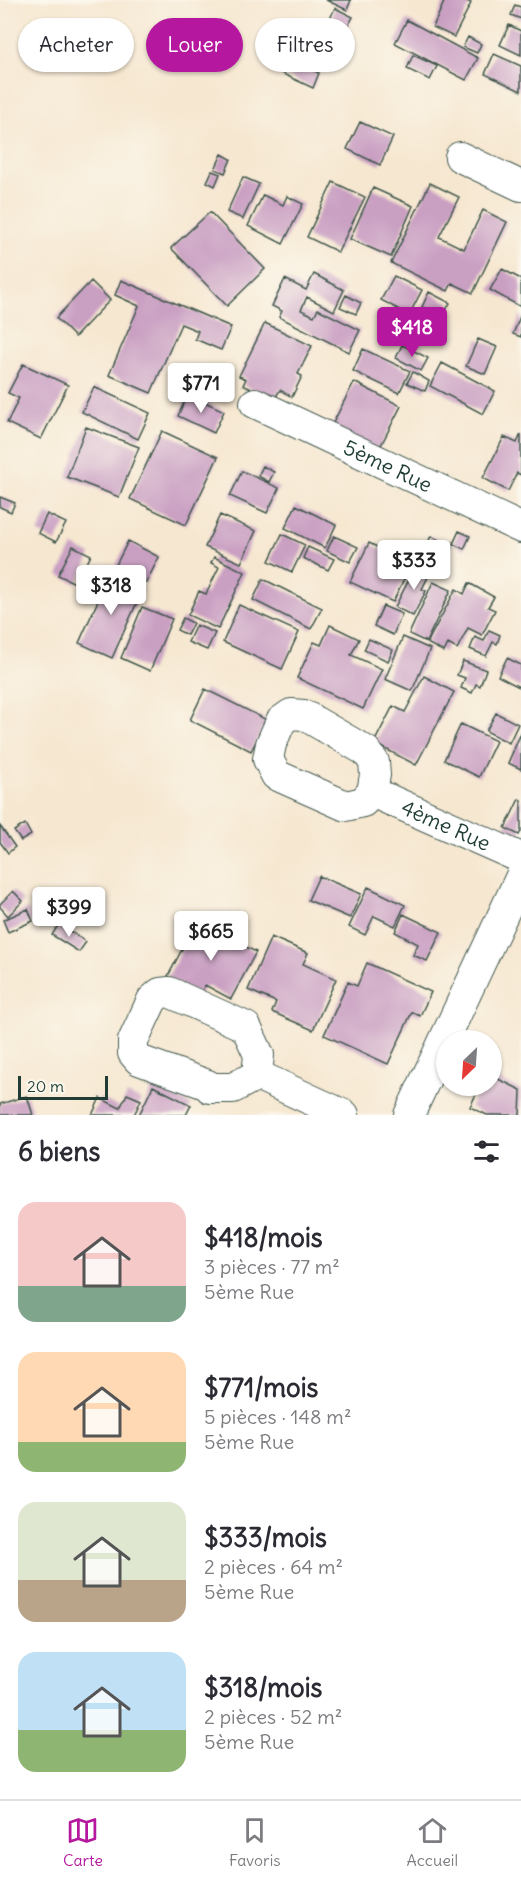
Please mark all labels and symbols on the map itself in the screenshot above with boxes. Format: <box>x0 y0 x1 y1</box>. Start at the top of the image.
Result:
pin: $418 <box>376 307 448 358</box>
pin: $771 <box>165 363 237 414</box>
street label: 5ème Rue <box>339 433 437 498</box>
pin: $333 <box>378 540 450 591</box>
pin: $318 <box>75 565 147 616</box>
street label: 4ème Rue <box>397 793 495 856</box>
pin: $399 <box>33 887 105 938</box>
pin: $665 <box>175 911 247 962</box>
north arrow <box>436 1030 502 1096</box>
scale bar <box>18 1073 108 1100</box>

